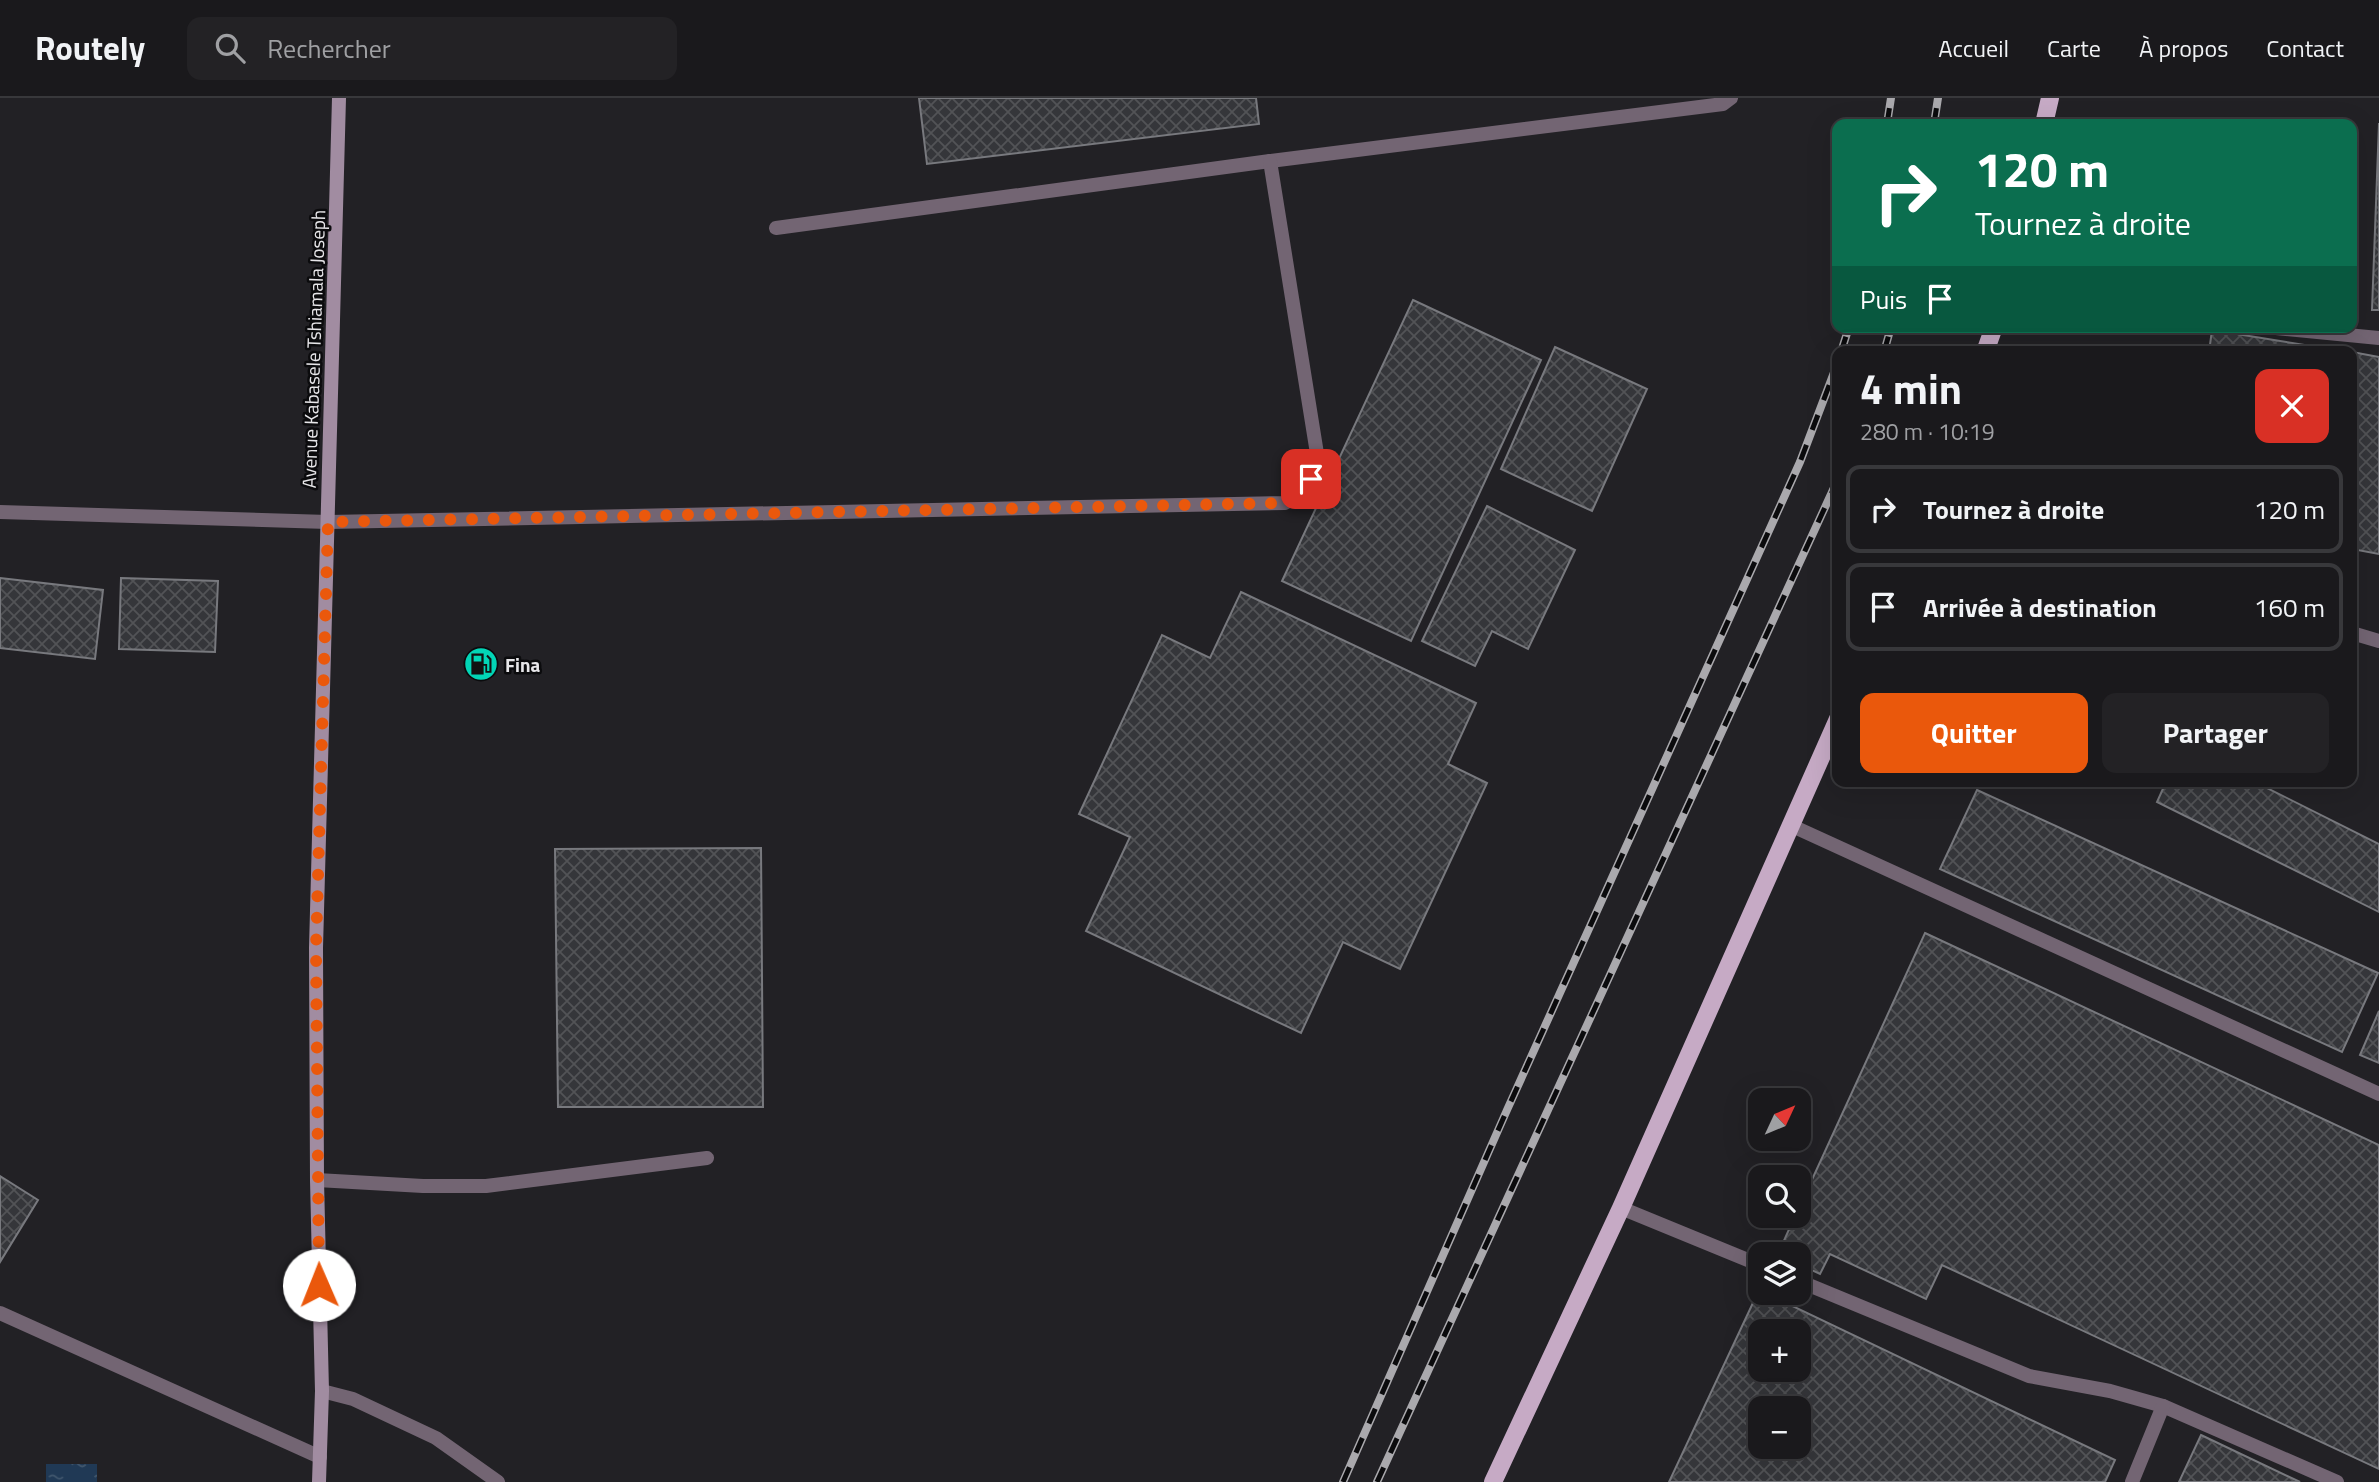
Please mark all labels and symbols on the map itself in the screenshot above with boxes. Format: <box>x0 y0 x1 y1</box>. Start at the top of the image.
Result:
street label: Avenue Kabasele Tshiamala Joseph <box>294 209 332 489</box>
pin <box>1281 449 1341 509</box>
fuel station icon: Fina <box>462 645 500 683</box>
place label: Fina <box>505 650 540 679</box>
north arrow <box>1748 1088 1811 1152</box>
position arrow <box>282 1248 356 1322</box>

